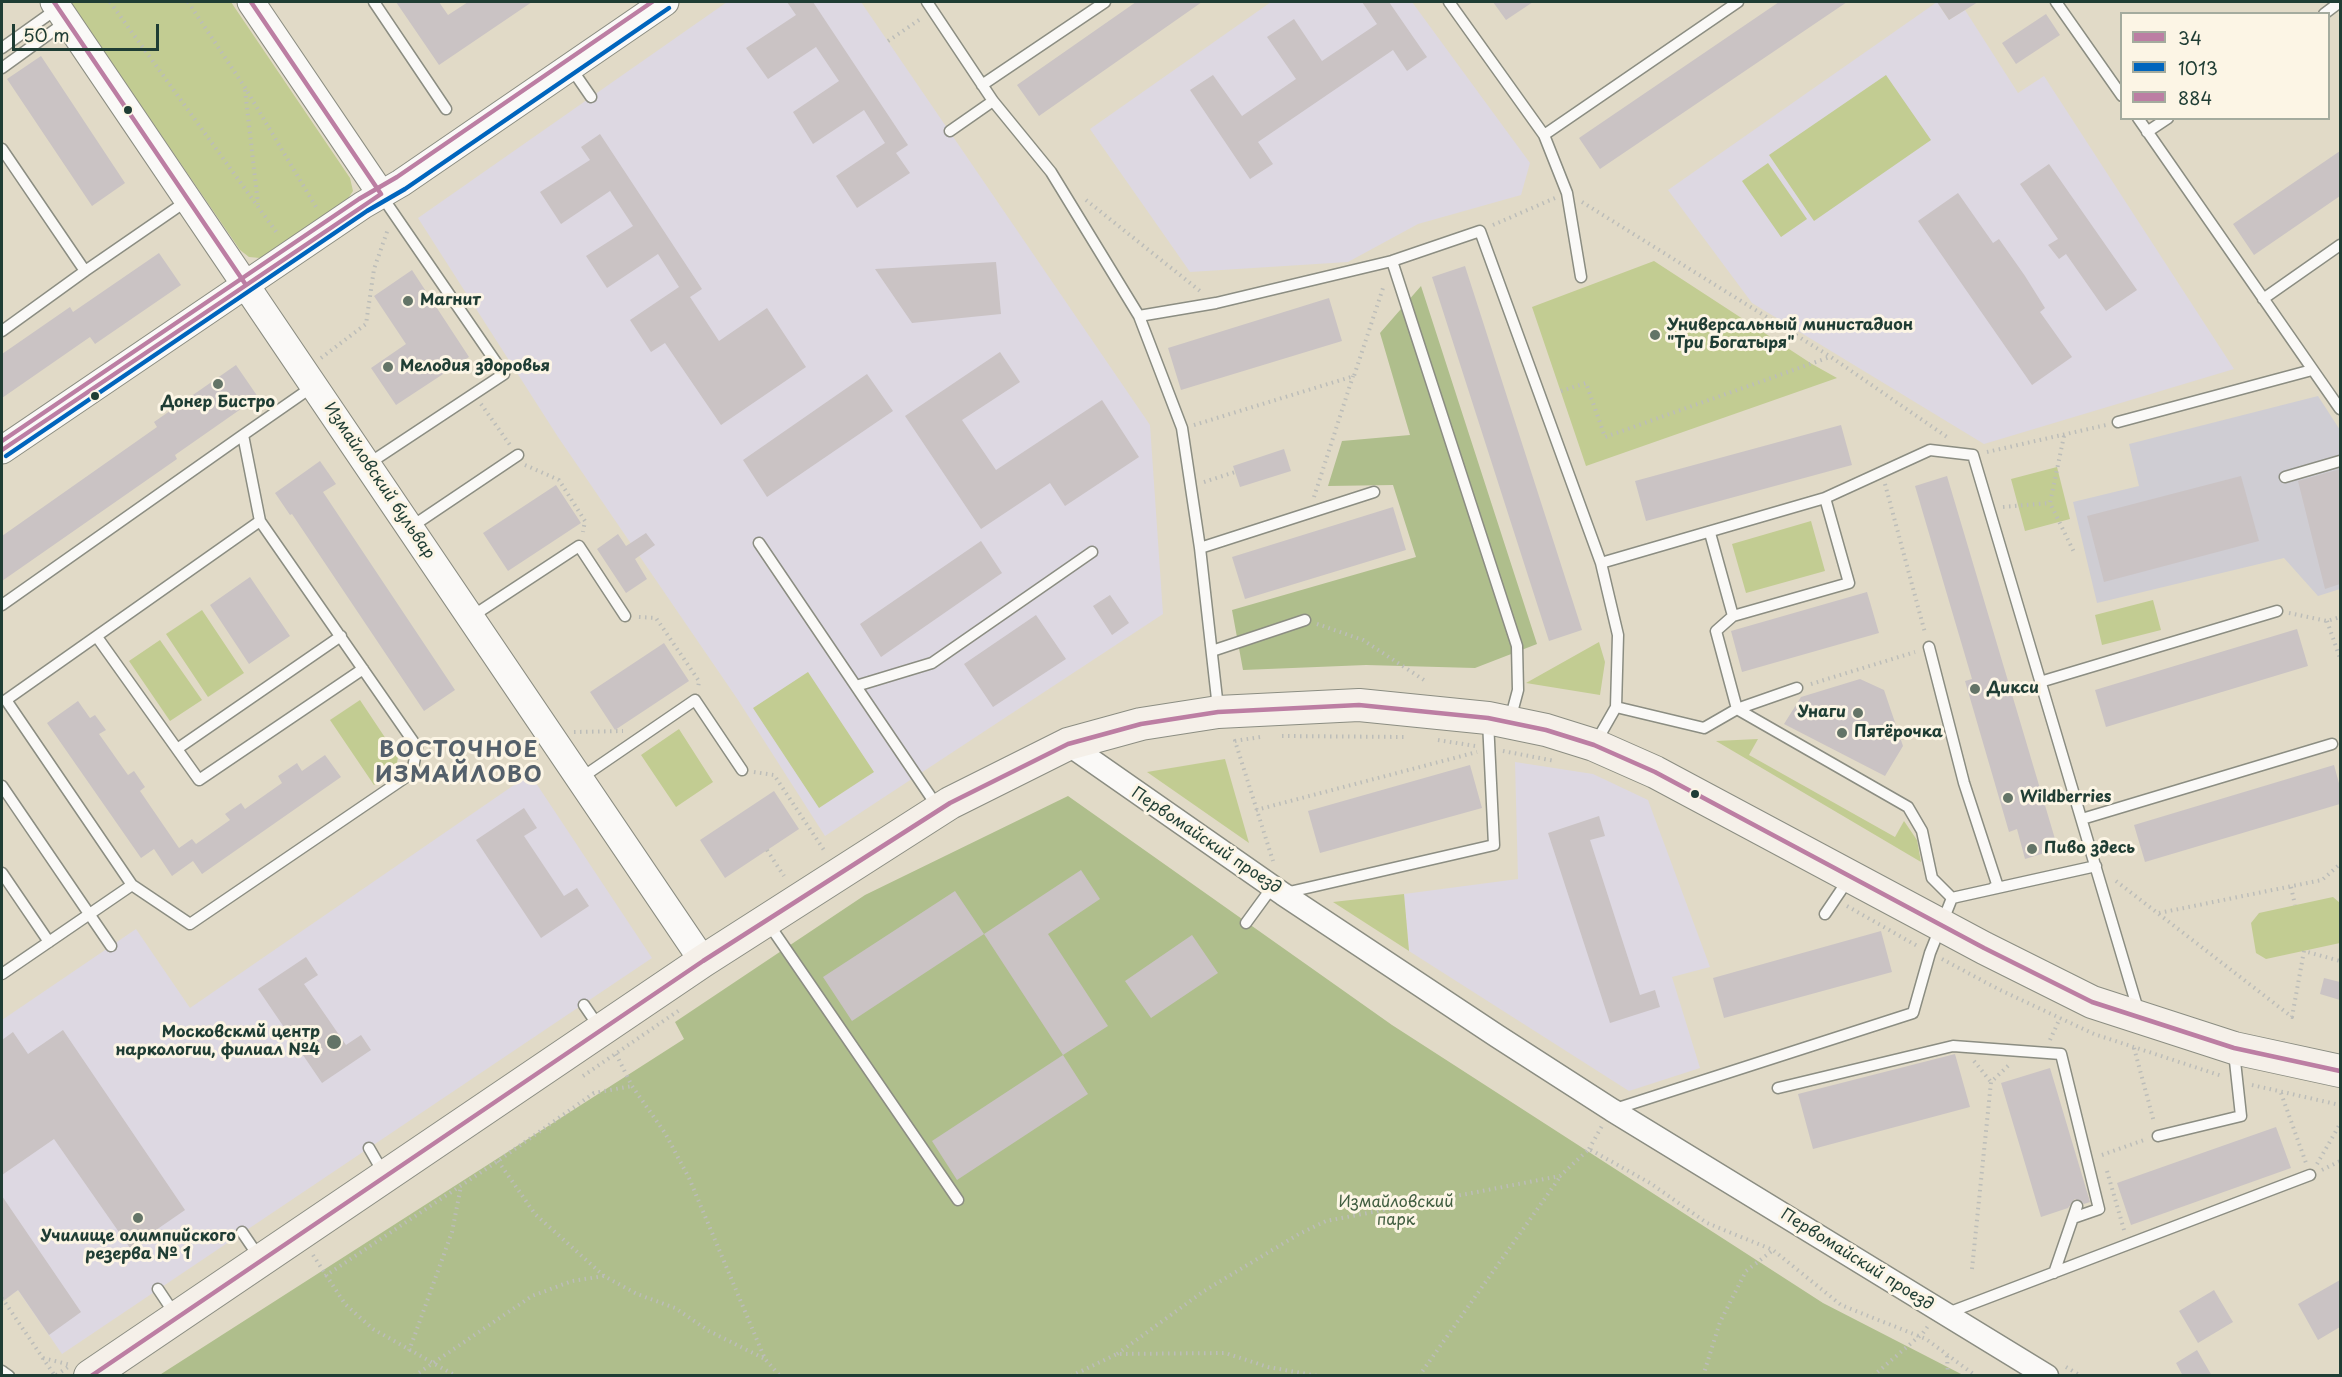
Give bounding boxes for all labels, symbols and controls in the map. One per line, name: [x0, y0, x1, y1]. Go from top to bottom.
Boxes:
scale bar: [15, 12, 162, 50]
legend: [2120, 12, 2330, 120]
text: 50 m: [23, 21, 70, 48]
text: 34: [2178, 24, 2202, 51]
text: 1013: [2178, 54, 2218, 81]
text: 884: [2178, 84, 2212, 111]
unlabelled marker: [122, 104, 134, 116]
place label: Магнит: [420, 291, 481, 311]
marker: Магнит: [401, 294, 415, 308]
place label: Универсальный министадион "Три Богатыря": [1667, 316, 1913, 354]
marker: Универсальный министадион "Три Богатыря": [1648, 328, 1662, 342]
place label: Мелодия здоровья: [400, 357, 550, 377]
marker: Мелодия здоровья: [381, 360, 395, 374]
marker: Донер Бистро: [211, 377, 225, 391]
unlabelled marker: [89, 390, 101, 402]
place label: Донер Бистро: [161, 393, 275, 413]
street label: Измайловский бульвар: [319, 399, 439, 563]
place label: Дикси: [1987, 679, 2039, 699]
marker: Дикси: [1968, 682, 1982, 696]
place label: Унаги: [1797, 703, 1846, 723]
marker: Унаги: [1851, 706, 1865, 720]
place label: Пятёрочка: [1854, 723, 1943, 743]
marker: Пятёрочка: [1835, 726, 1849, 740]
district label: ВОСТОЧНОЕ ИЗМАЙЛОВО: [377, 738, 541, 790]
street label: Первомайский проезд: [1127, 784, 1285, 898]
unlabelled marker: [1689, 788, 1701, 800]
place label: Wildberries: [2020, 788, 2111, 808]
marker: Wildberries: [2001, 791, 2015, 805]
place label: Пиво здесь: [2044, 839, 2135, 859]
marker: Пиво здесь: [2025, 842, 2039, 856]
place label: Московскмй центр наркологии, филиал №4: [115, 1023, 320, 1061]
marker: Московскмй центр наркологии, филиал №4: [325, 1033, 343, 1051]
park label: Измайловский парк: [1338, 1193, 1454, 1231]
street label: Первомайский проезд: [1777, 1205, 1937, 1315]
marker: Училище олимпийского резерва № 1: [131, 1211, 145, 1225]
place label: Училище олимпийского резерва № 1: [40, 1227, 236, 1265]

